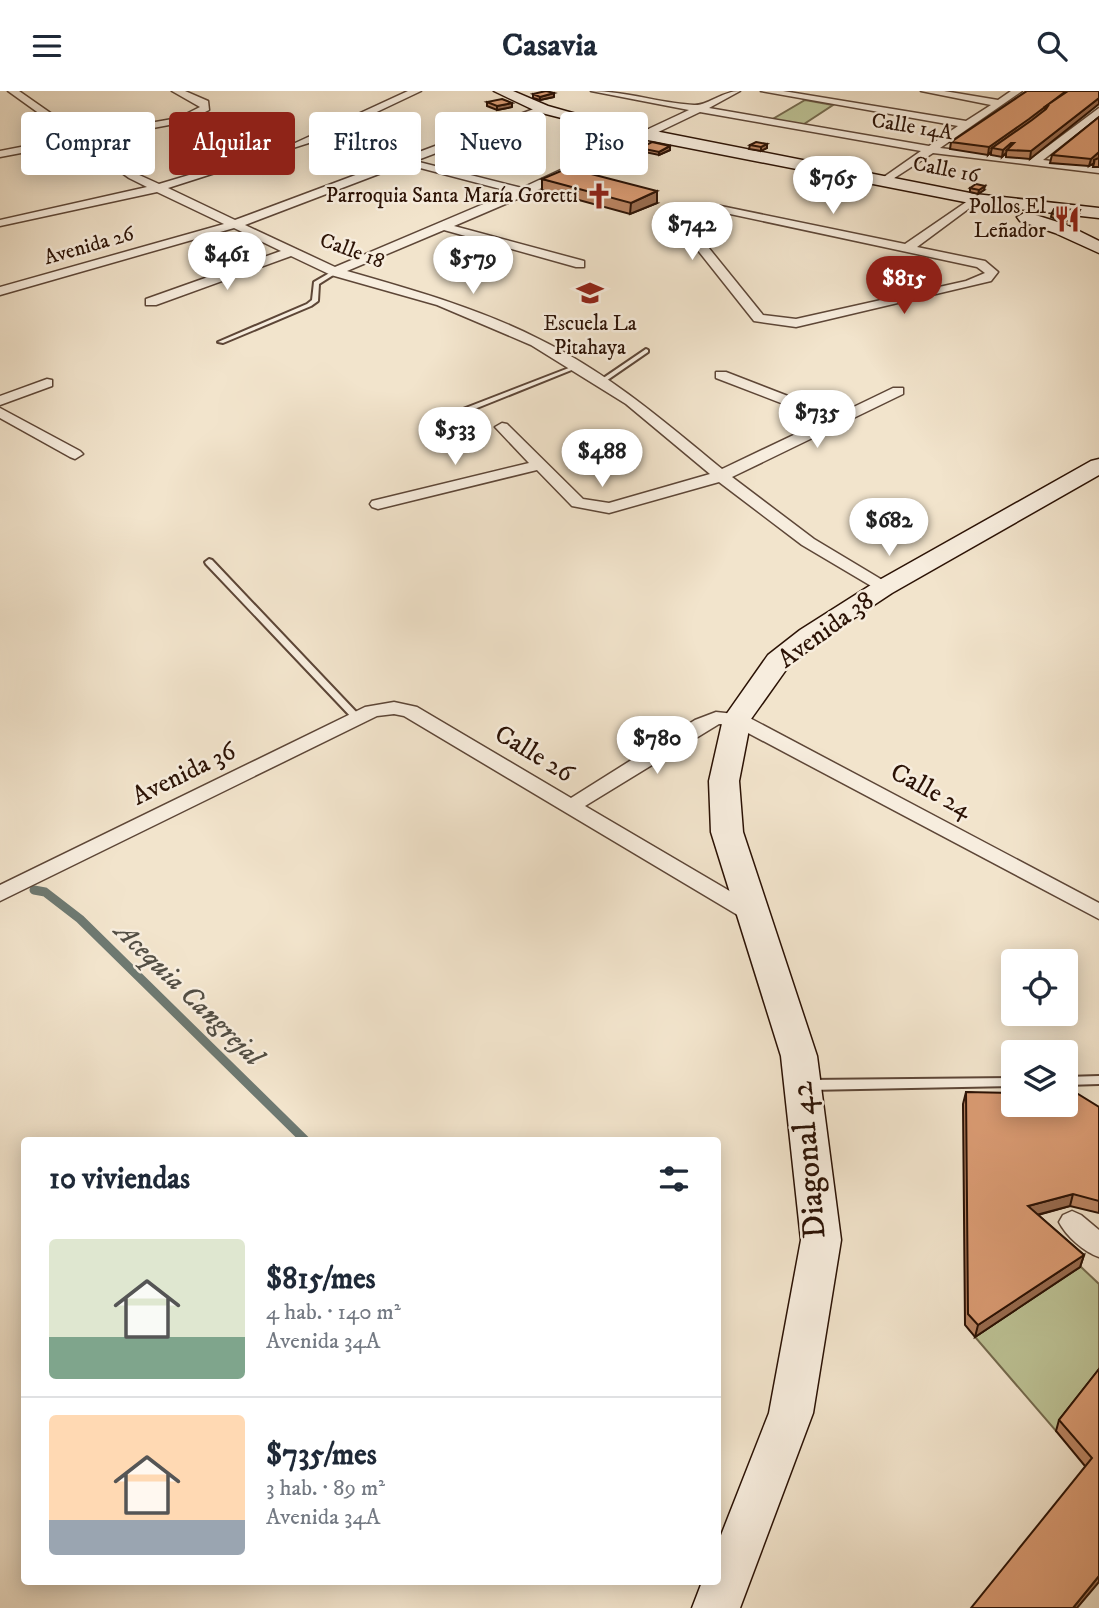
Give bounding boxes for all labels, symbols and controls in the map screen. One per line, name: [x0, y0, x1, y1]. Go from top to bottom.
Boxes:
text: Casavia: [502, 26, 597, 66]
icon: menu: [28, 27, 66, 65]
icon: search: [1033, 27, 1071, 65]
street label: Calle 14A: [870, 108, 955, 146]
chip: Comprar: [21, 112, 155, 175]
chip: Alquilar: [169, 112, 295, 175]
chip: Filtros: [309, 112, 421, 175]
chip: Nuevo: [435, 112, 546, 175]
chip: Piso: [560, 112, 648, 175]
street label: Calle 16: [911, 151, 983, 189]
pin: $765: [792, 157, 874, 216]
text: $765: [809, 164, 857, 193]
church icon: Parroquia Santa María Goretti: [584, 181, 614, 211]
place label: Parroquia Santa María Goretti: [326, 183, 578, 209]
place label: Pollos El Leñador: [969, 194, 1047, 244]
pin: $742: [651, 202, 733, 262]
restaurant icon: Pollos El Leñador: [1052, 204, 1082, 234]
text: $742: [668, 210, 716, 239]
street label: Avenida 26: [41, 220, 138, 271]
street label: Calle 18: [316, 227, 388, 275]
pin: $461: [186, 233, 268, 292]
pin: $579: [432, 237, 514, 296]
text: $461: [204, 240, 250, 269]
text: $579: [449, 244, 497, 273]
pin: $815: [863, 257, 945, 316]
text: $815: [882, 264, 926, 293]
school or university icon: Escuela La Pitahaya: [575, 278, 605, 308]
place label: Escuela La Pitahaya: [543, 311, 637, 361]
pin: $735: [776, 391, 858, 450]
text: $735: [795, 398, 839, 427]
pin: $533: [414, 407, 496, 467]
text: $533: [434, 415, 476, 444]
pin: $488: [561, 429, 643, 489]
text: $488: [578, 437, 626, 466]
pin: $682: [848, 498, 930, 558]
text: $682: [865, 506, 913, 535]
street label: Avenida 38: [771, 584, 881, 676]
pin: $780: [616, 717, 698, 776]
street label: Calle 26: [488, 718, 581, 791]
text: $780: [633, 724, 681, 753]
street label: Avenida 36: [127, 734, 243, 813]
street label: Calle 24: [884, 756, 978, 827]
water label: Acequia Cangrejal: [105, 912, 273, 1076]
map controls: [1001, 949, 1078, 1117]
button: locate: [1001, 949, 1078, 1026]
button: layers: [1001, 1040, 1078, 1117]
street label: Diagonal 42: [782, 1079, 836, 1240]
icon: filters: [655, 1160, 693, 1198]
text: 10 viviendas: [49, 1161, 190, 1198]
text: $815/mes: [266, 1261, 376, 1298]
icon: home: [105, 1267, 189, 1351]
text: 4 hab. · 140 m²: [266, 1298, 401, 1327]
text: Avenida 34A: [266, 1327, 380, 1356]
text: $735/mes: [266, 1437, 377, 1474]
icon: home: [105, 1443, 189, 1527]
text: 3 hab. · 89 m²: [266, 1474, 385, 1503]
text: Avenida 34A: [266, 1503, 380, 1532]

